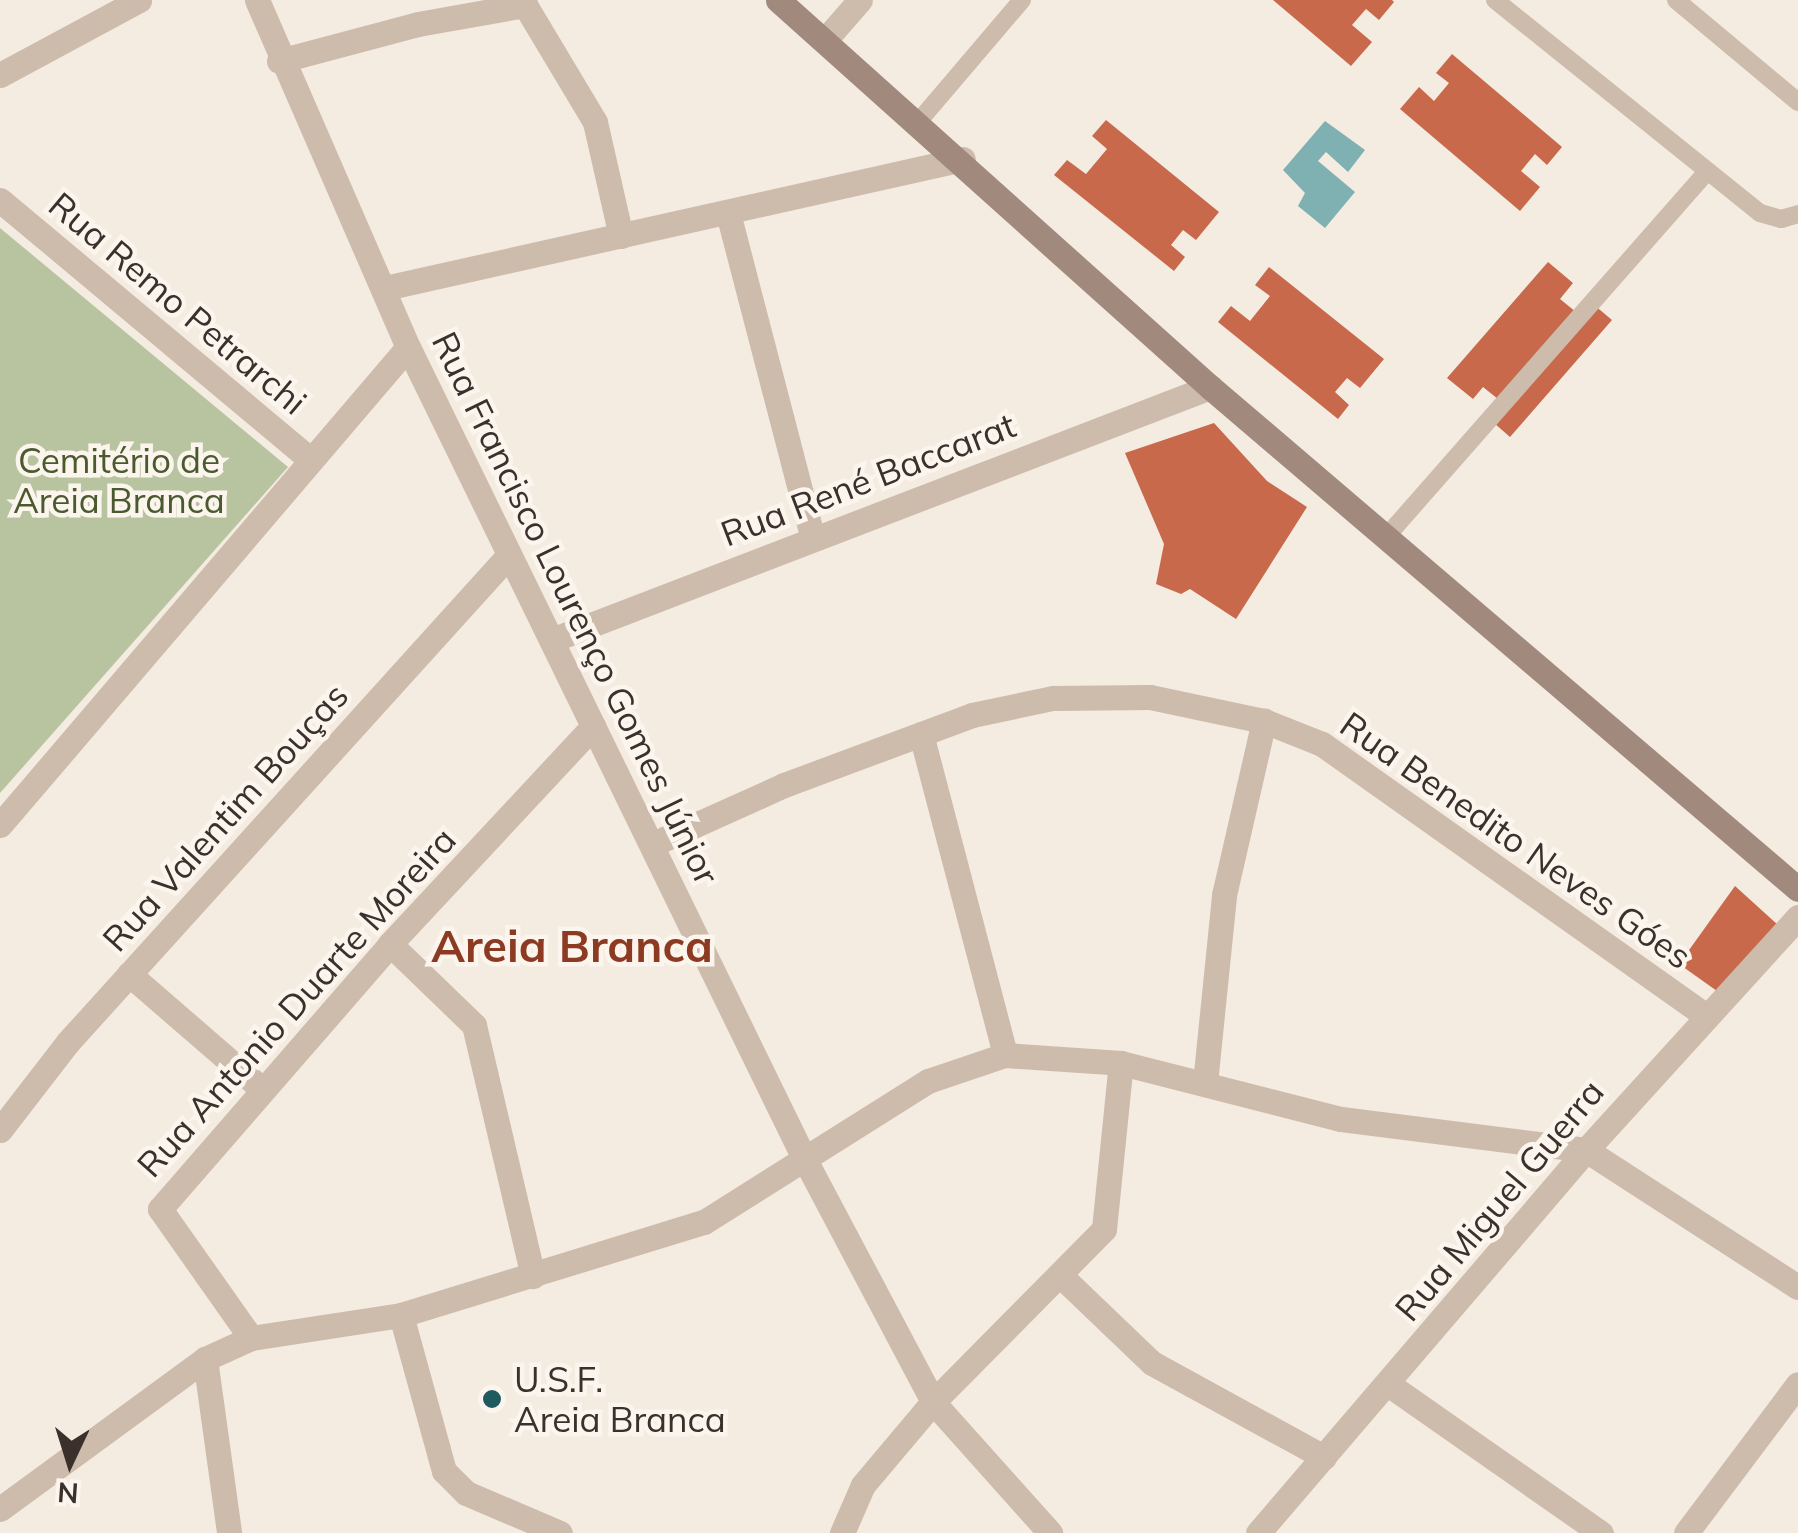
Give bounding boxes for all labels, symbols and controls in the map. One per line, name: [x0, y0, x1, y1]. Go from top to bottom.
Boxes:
street label: Rua Remo Petrarchi: [41, 183, 315, 423]
street label: Rua Francisco Lourenço Gomes Júnior: [424, 325, 728, 891]
street label: Rua René Baccarat: [715, 404, 1021, 554]
park label: Cemitério de Areia Branca: [13, 439, 225, 521]
street label: Rua Valentim Bouças: [94, 674, 356, 960]
street label: Rua Benedito Neves Góes: [1333, 703, 1699, 977]
street label: Rua Antonio Duarte Moreira: [128, 819, 464, 1185]
district label: Areia Branca: [431, 919, 713, 973]
street label: Rua Miguel Guerra: [1386, 1071, 1612, 1329]
place label: U.S.F. Areia Branca: [514, 1358, 726, 1440]
marker: U.S.F. Areia Branca: [479, 1386, 505, 1412]
north arrow: [20, 1413, 120, 1513]
text: N: [56, 1475, 80, 1512]

